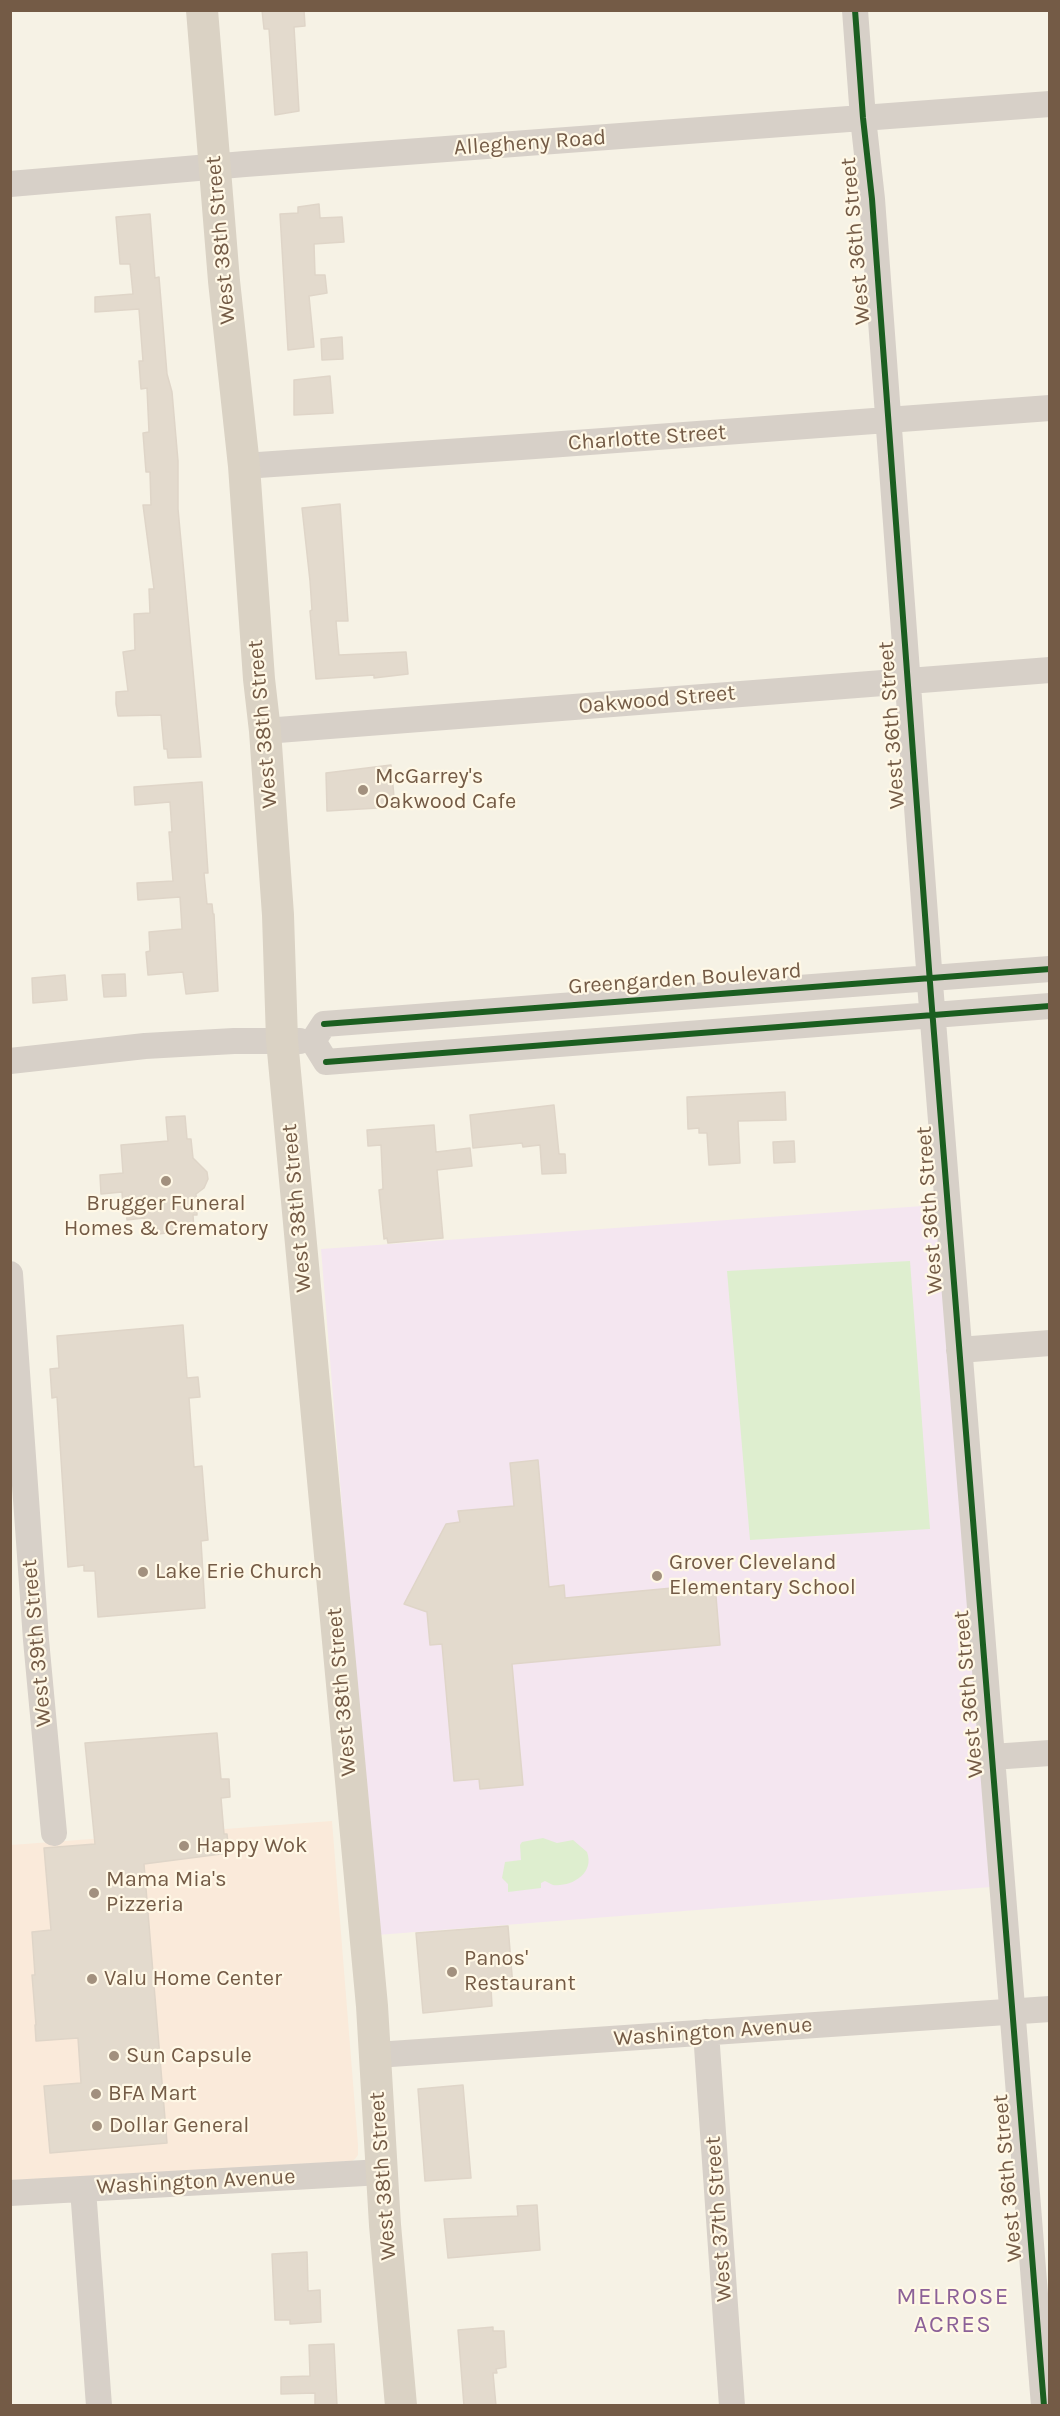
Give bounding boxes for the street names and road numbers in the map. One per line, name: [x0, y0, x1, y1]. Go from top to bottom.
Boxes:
street label: Allegheny Road: [453, 125, 607, 161]
street label: West 38th Street: [200, 155, 242, 325]
street label: West 36th Street: [836, 156, 876, 326]
street label: Charlotte Street: [567, 419, 727, 457]
street label: West 38th Street: [242, 639, 284, 809]
street label: West 36th Street: [873, 640, 911, 810]
street label: Oakwood Street: [577, 680, 737, 720]
street label: Greengarden Boulevard: [567, 958, 803, 1000]
street label: West 38th Street: [276, 1123, 318, 1293]
street label: West 36th Street: [911, 1125, 949, 1295]
street label: West 39th Street: [17, 1558, 57, 1728]
street label: West 38th Street: [321, 1607, 363, 1777]
street label: West 36th Street: [949, 1609, 989, 1779]
street label: Washington Avenue: [613, 2012, 813, 2052]
street label: West 38th Street: [364, 2091, 402, 2261]
street label: West 36th Street: [988, 2093, 1028, 2263]
street label: West 37th Street: [700, 2135, 738, 2303]
street label: Washington Avenue: [96, 2164, 296, 2200]

